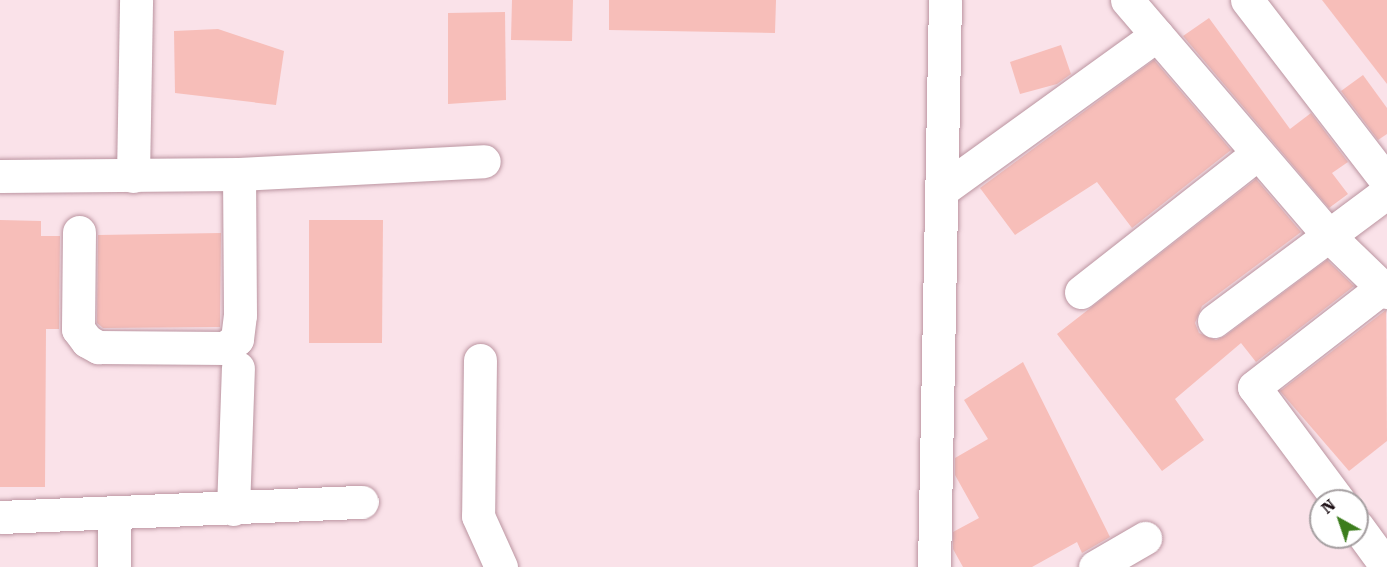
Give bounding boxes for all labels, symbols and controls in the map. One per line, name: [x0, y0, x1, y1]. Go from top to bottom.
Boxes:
north arrow: [1309, 489, 1369, 549]
text: N: [1318, 495, 1339, 518]

